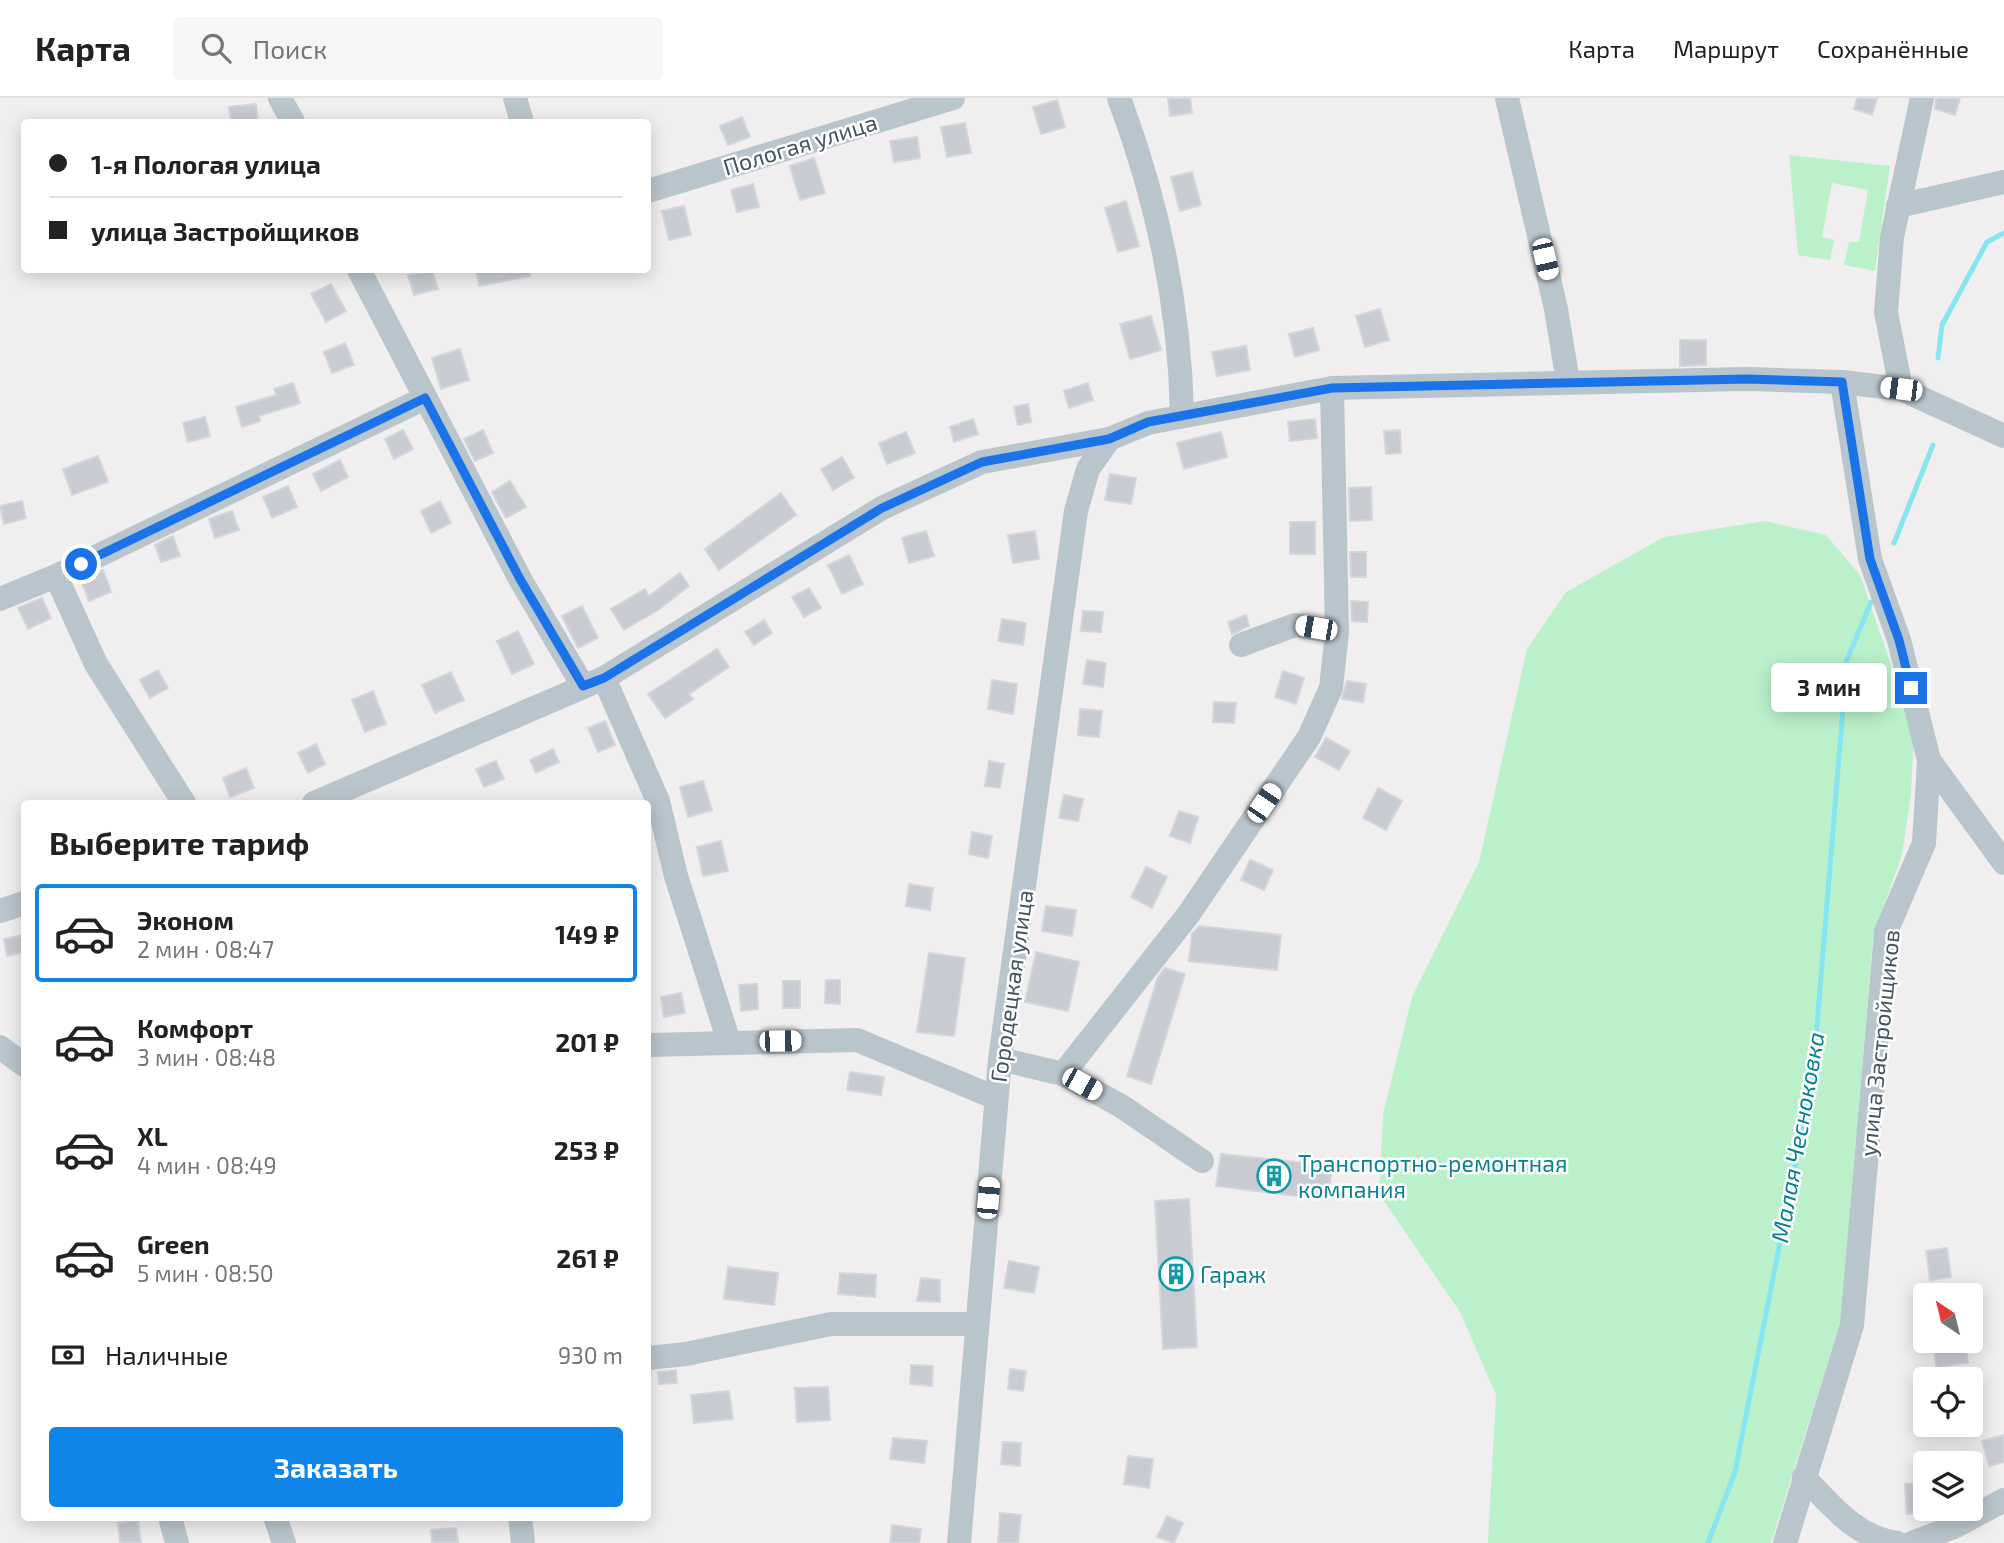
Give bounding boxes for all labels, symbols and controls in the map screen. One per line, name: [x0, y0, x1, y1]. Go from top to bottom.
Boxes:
search box: [173, 17, 663, 80]
text: Карта: [35, 28, 131, 68]
icon: search: [197, 29, 235, 67]
text: Поиск: [253, 33, 327, 64]
text: Карта: [1568, 34, 1635, 63]
text: Маршрут: [1673, 34, 1779, 63]
text: Сохранённые: [1817, 34, 1969, 63]
street label: Пологая улица: [720, 107, 881, 182]
text: 1-я Пологая улица: [91, 148, 321, 179]
text: улица Застройщиков: [91, 215, 360, 246]
car: [1531, 236, 1560, 282]
car: [1879, 376, 1924, 402]
route start: [65, 548, 97, 580]
car: [1294, 614, 1339, 642]
callout: 3 мин: [1771, 664, 1886, 712]
route end: [1895, 672, 1927, 704]
text: 3 мин: [1797, 673, 1861, 701]
car: [1244, 780, 1285, 826]
text: Выберите тариф: [49, 823, 309, 861]
street label: Городецкая улица: [984, 888, 1039, 1084]
icon: car: [53, 902, 116, 965]
text: Эконом: [137, 904, 234, 935]
text: 149 ₽: [555, 918, 619, 949]
street label: улица Застройщиков: [1853, 928, 1906, 1158]
text: 2 мин · 08:47: [137, 935, 274, 963]
icon: car: [53, 1010, 116, 1073]
text: Комфорт: [137, 1012, 253, 1043]
text: 201 ₽: [555, 1026, 619, 1057]
water label: Малая Чесноковка: [1764, 1029, 1830, 1245]
car: [759, 1030, 802, 1052]
text: 3 мин · 08:48: [137, 1043, 276, 1071]
car: [1059, 1065, 1106, 1103]
icon: car: [53, 1118, 116, 1181]
text: XL: [137, 1120, 168, 1151]
text: 253 ₽: [554, 1134, 619, 1165]
place label: Транспортно-ремонтная компания: [1298, 1149, 1567, 1203]
text: 4 мин · 08:49: [137, 1151, 277, 1179]
building icon: Транспортно-ремонтная компания: [1255, 1157, 1293, 1195]
car: [976, 1176, 1001, 1220]
icon: car: [53, 1226, 116, 1289]
text: Green: [137, 1228, 210, 1259]
text: 261 ₽: [556, 1242, 619, 1273]
building icon: Гараж: [1157, 1255, 1195, 1293]
text: 5 мин · 08:50: [137, 1259, 274, 1287]
place label: Гараж: [1200, 1260, 1266, 1288]
north arrow: [1913, 1283, 1983, 1353]
map controls: [1913, 1283, 1983, 1521]
icon: cash: [49, 1336, 87, 1374]
text: Наличные: [105, 1339, 228, 1370]
text: 930 m: [558, 1341, 623, 1369]
button: locate: [1913, 1367, 1983, 1437]
button: Заказать: [49, 1427, 623, 1507]
button: layers: [1913, 1451, 1983, 1521]

